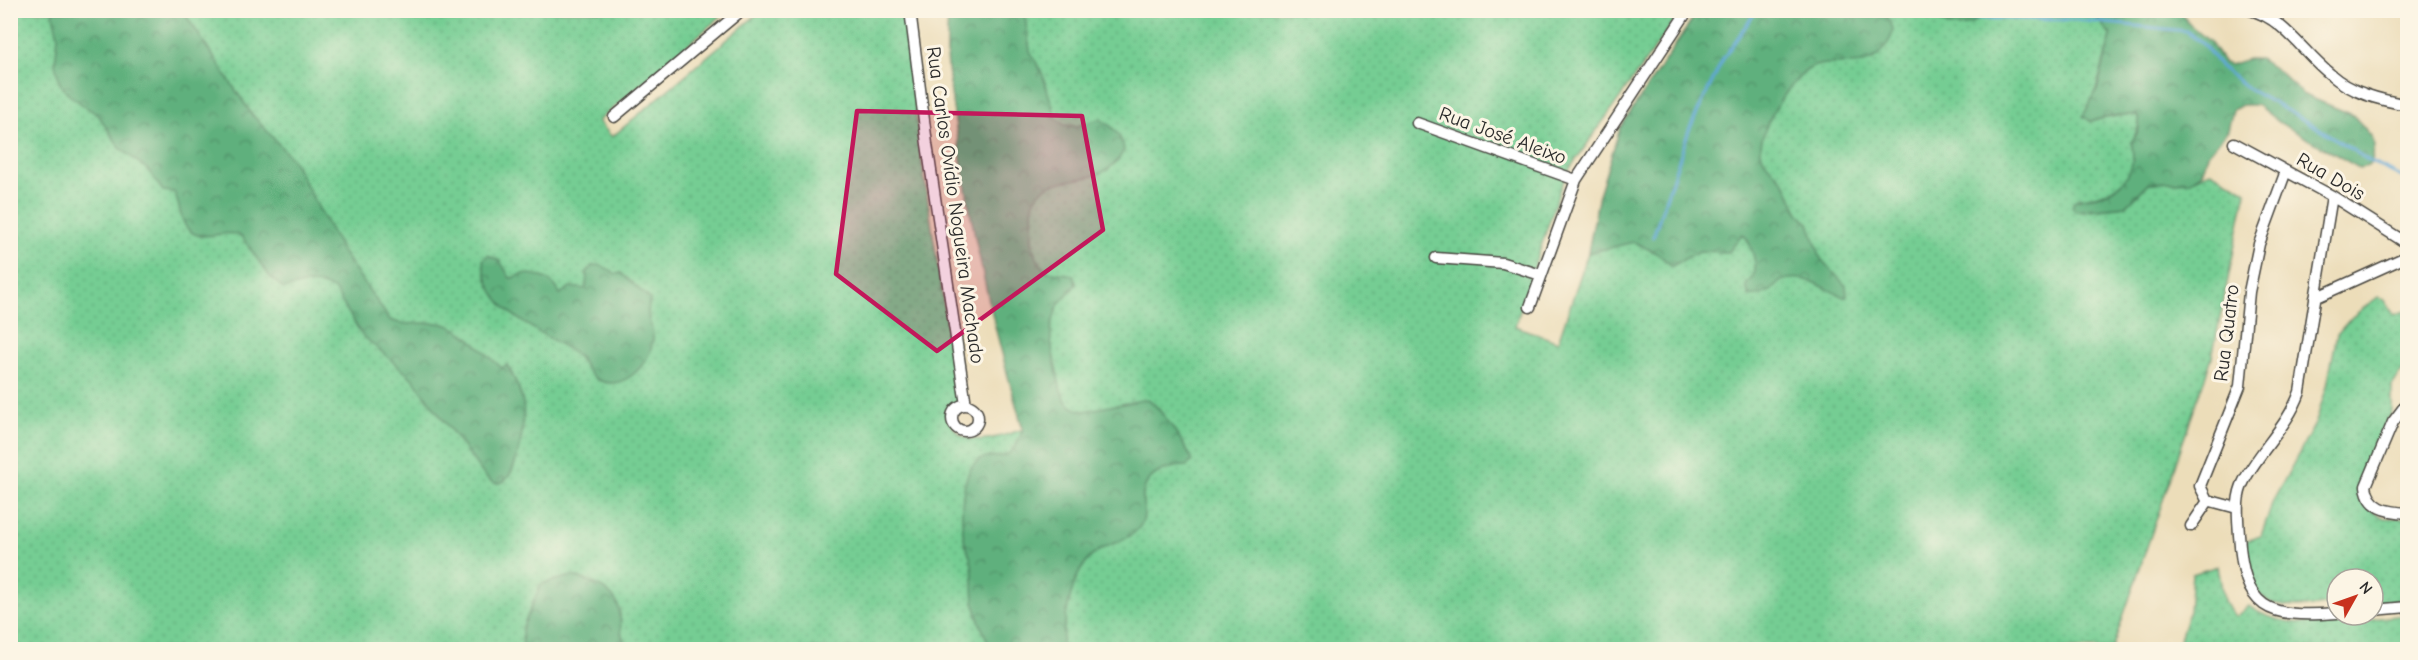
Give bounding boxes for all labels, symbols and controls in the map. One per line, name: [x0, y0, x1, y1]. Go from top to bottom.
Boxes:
street label: Rua Carlos Ovídio Nogueira Machado: [922, 45, 989, 365]
street label: Rua José Aleixo: [1436, 102, 1570, 169]
street label: Rua Dois: [2292, 148, 2369, 205]
street label: Rua Quatro: [2209, 283, 2244, 383]
north arrow: [2325, 567, 2385, 627]
text: N: [2355, 578, 2376, 598]

